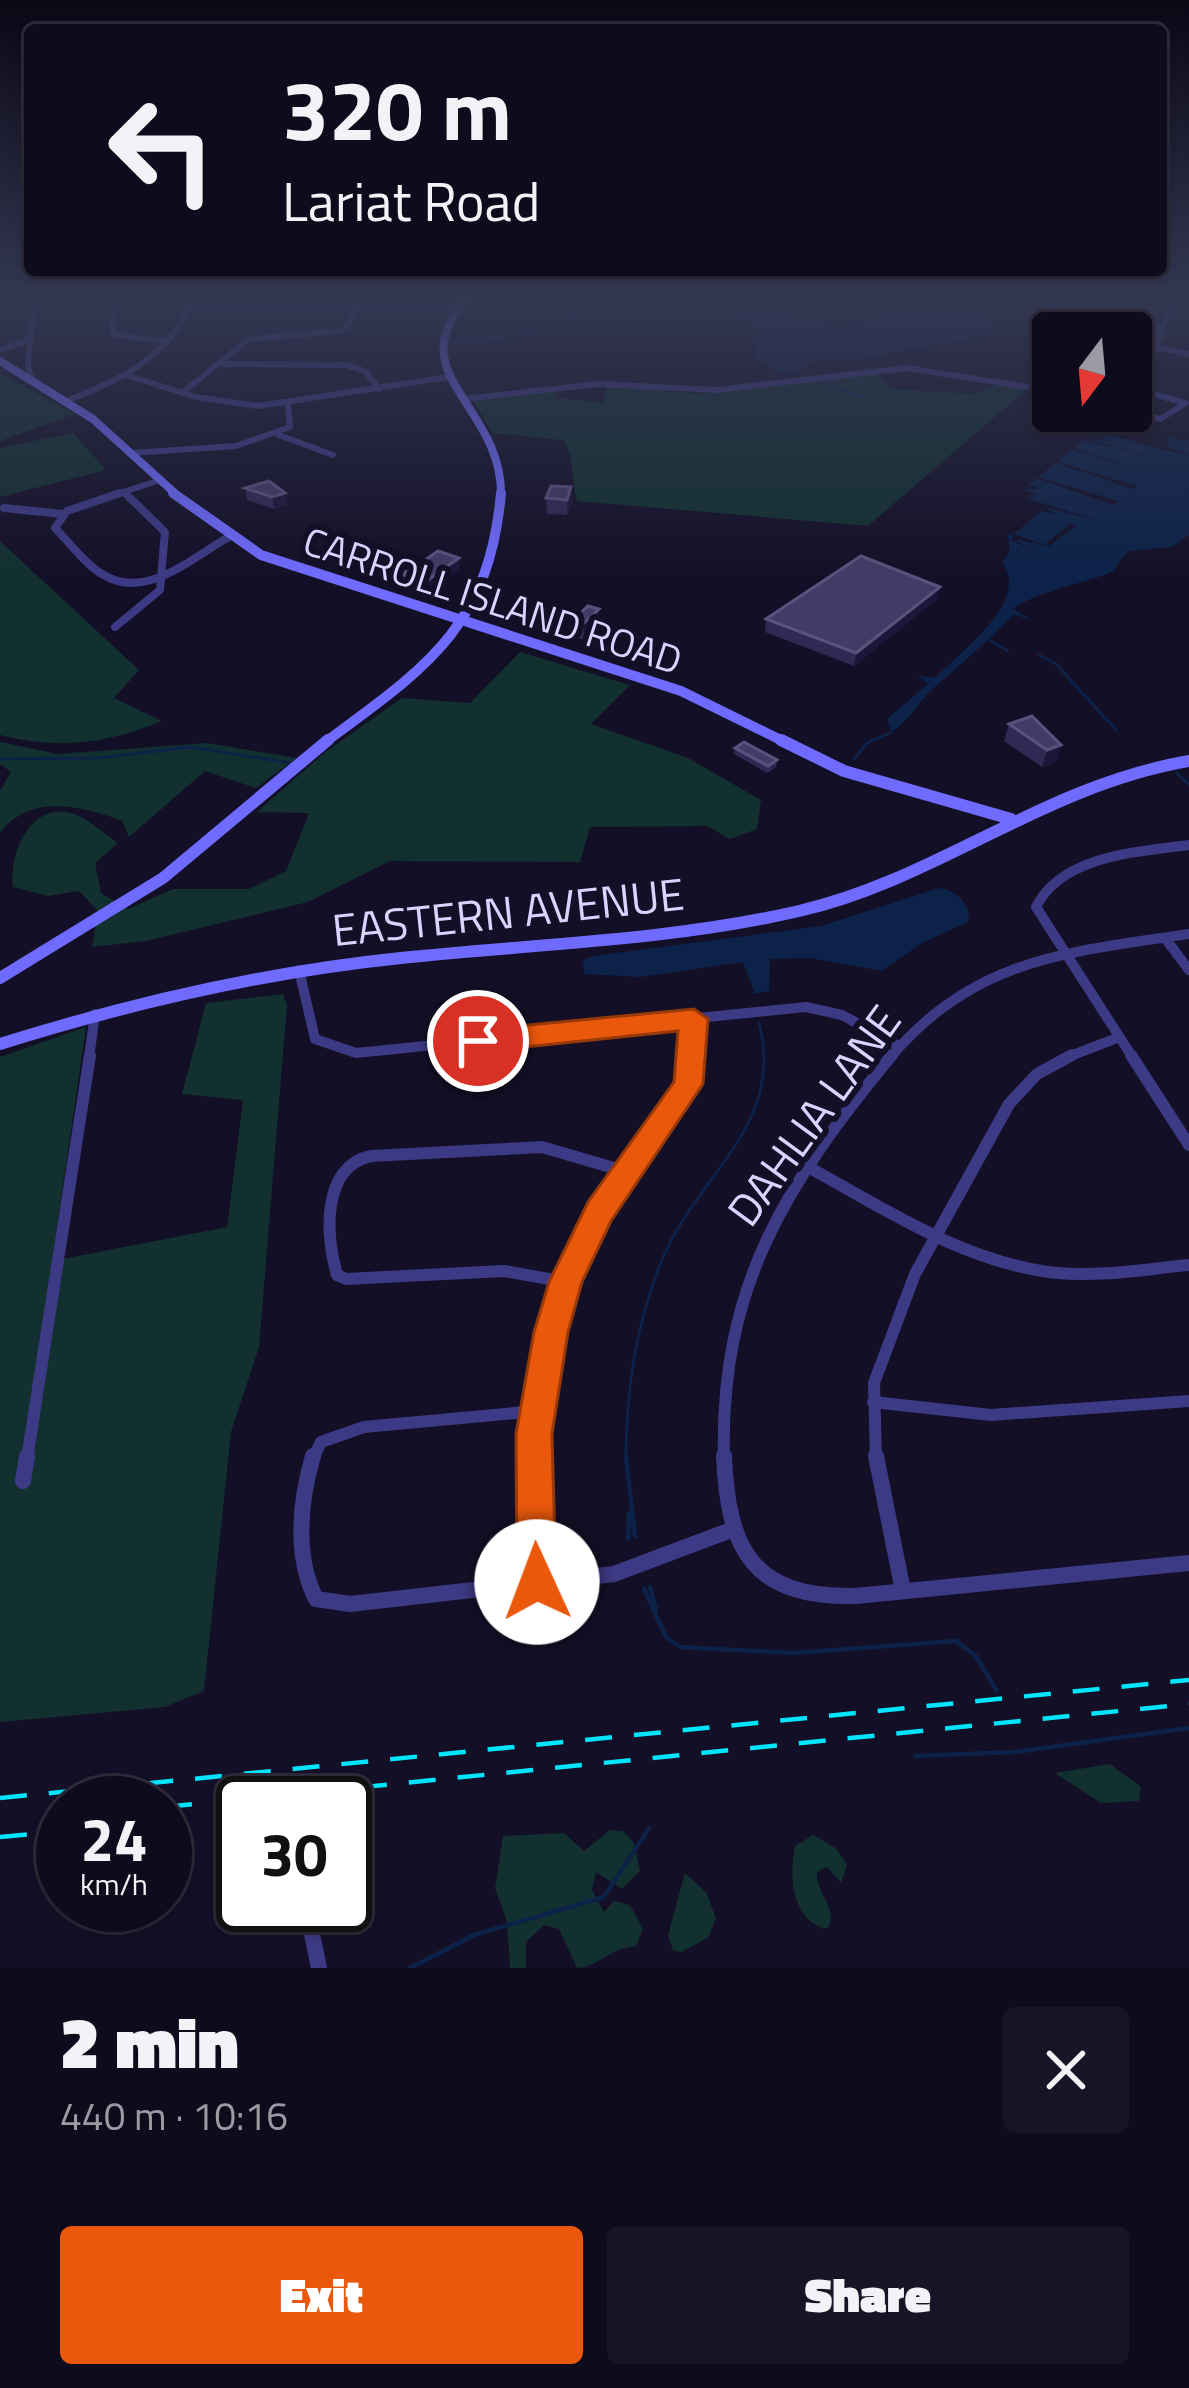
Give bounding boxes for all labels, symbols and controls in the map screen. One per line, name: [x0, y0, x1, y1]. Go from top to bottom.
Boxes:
text: 320 m: [282, 45, 512, 173]
icon: left: [84, 72, 240, 228]
text: Lariat Road: [282, 160, 540, 242]
north arrow: [1032, 312, 1152, 432]
map controls: [1032, 312, 1152, 432]
street label: CARROLL ISLAND ROAD: [296, 511, 690, 689]
street label: EASTERN AVENUE: [329, 859, 687, 963]
pin: [427, 990, 529, 1092]
street label: DAHLIA LANE: [709, 990, 917, 1240]
icon: arrive: [445, 1008, 511, 1074]
position arrow: [474, 1519, 600, 1645]
speed limit sign: 30: [216, 1776, 372, 1932]
text: 24: [80, 1793, 148, 1884]
text: km/h: [80, 1861, 148, 1907]
text: 2 min: [60, 1986, 239, 2096]
button: close: [1003, 2007, 1129, 2133]
text: 440 m · 10:16: [60, 2086, 288, 2145]
button: Exit: [60, 2226, 583, 2364]
button: Share: [607, 2226, 1129, 2364]

